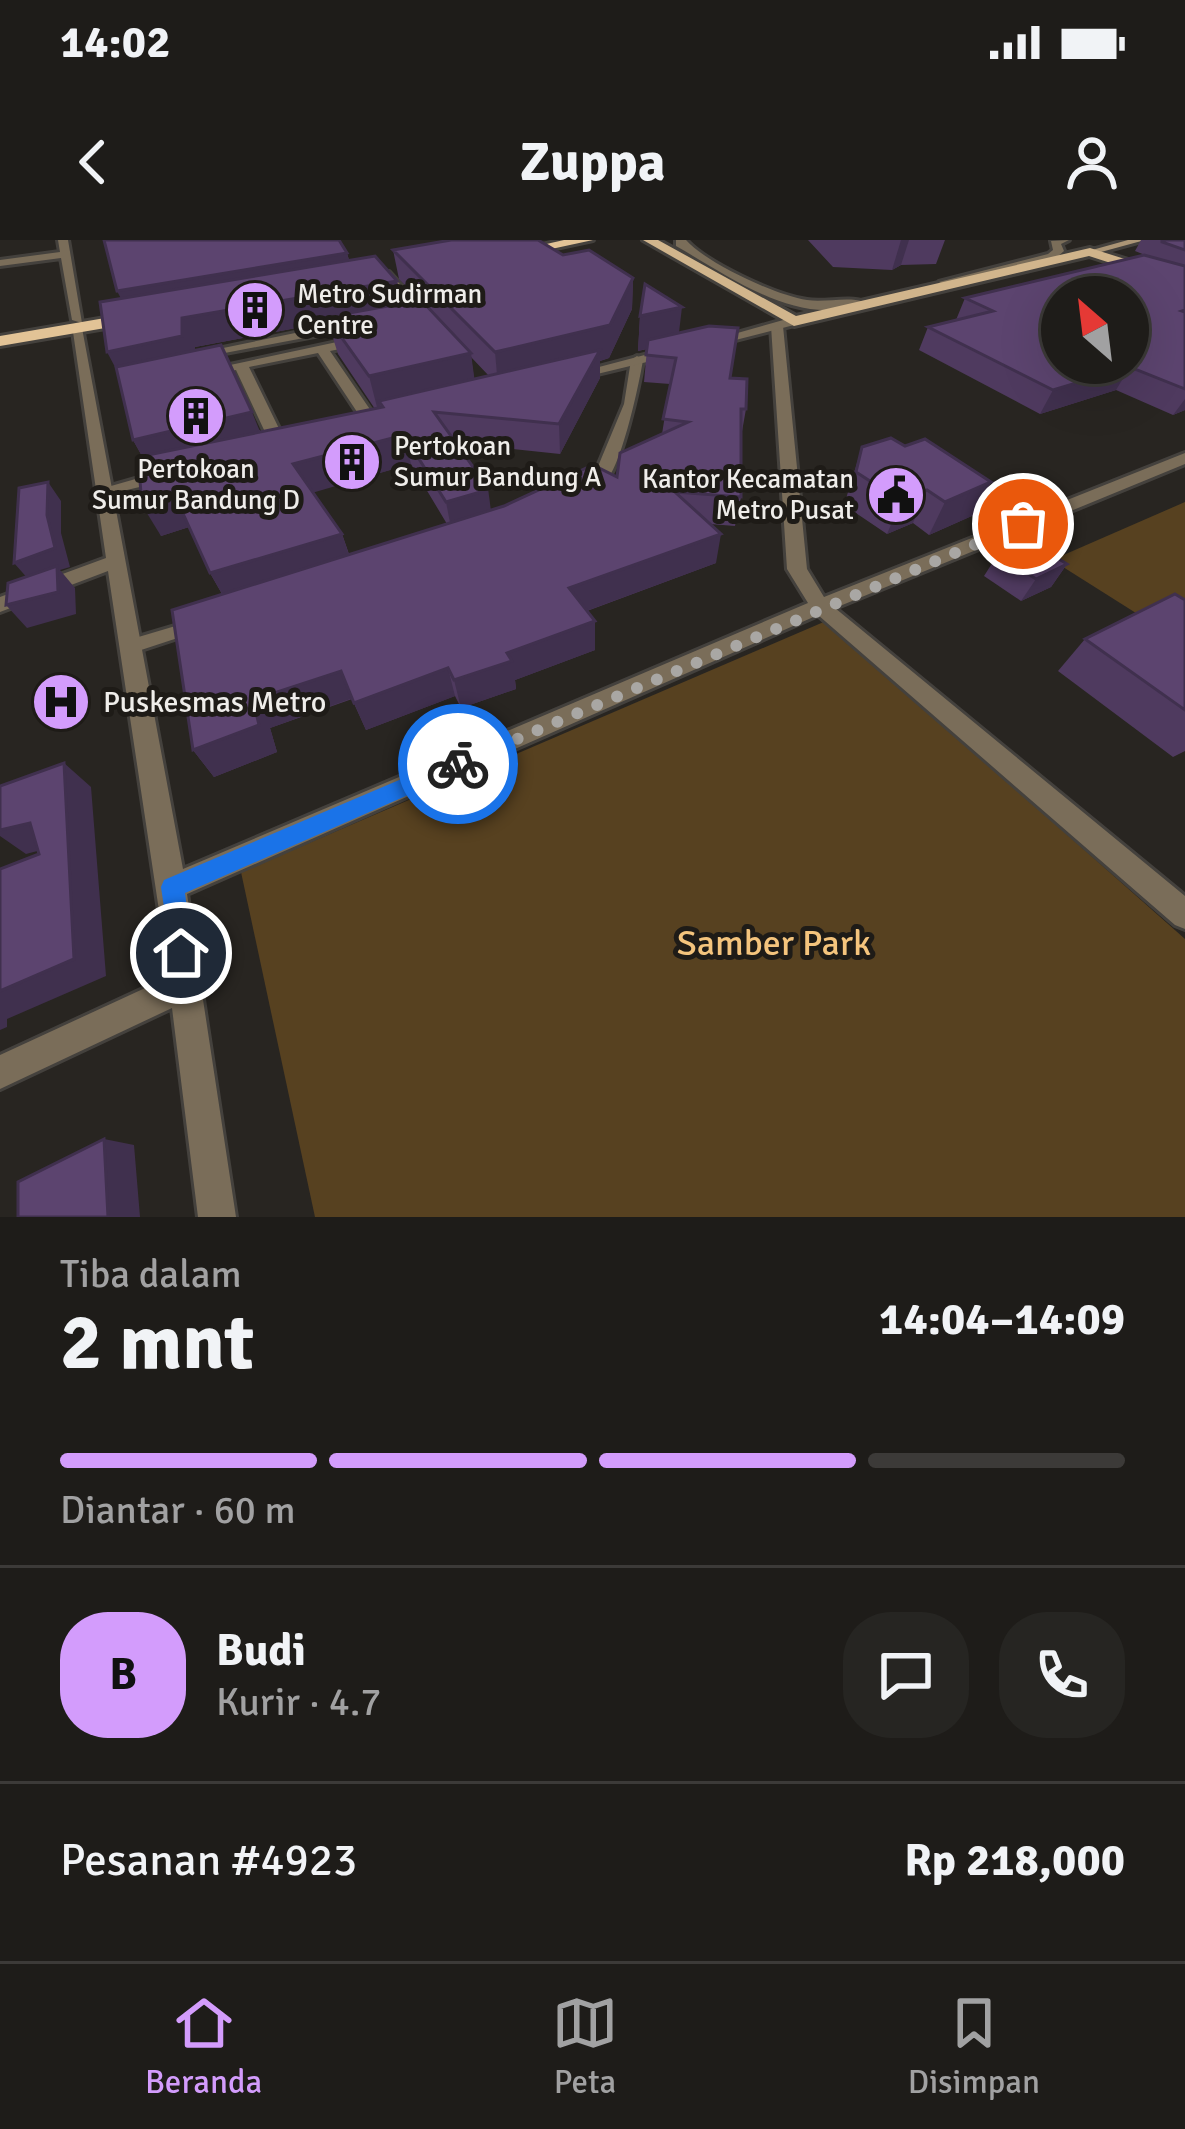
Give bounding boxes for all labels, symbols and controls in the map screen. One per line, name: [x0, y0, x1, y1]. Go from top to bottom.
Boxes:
text: 14:02: [60, 15, 170, 70]
icon: back: [60, 129, 126, 195]
text: Zuppa: [520, 129, 665, 196]
icon: person: [1059, 129, 1125, 195]
north arrow: [1041, 276, 1149, 384]
map controls: [1041, 276, 1149, 384]
place label: Metro Sudirman Centre: [297, 278, 482, 342]
building icon: Metro Sudirman Centre: [224, 279, 286, 341]
building icon: Pertokoan Sumur Bandung D: [165, 385, 227, 447]
place label: Pertokoan Sumur Bandung A: [394, 430, 601, 494]
building icon: Pertokoan Sumur Bandung A: [321, 431, 383, 493]
place label: Pertokoan Sumur Bandung D: [92, 453, 300, 517]
place label: Kantor Kecamatan Metro Pusat: [642, 463, 854, 527]
public building icon: Kantor Kecamatan Metro Pusat: [865, 464, 927, 526]
pin: [972, 473, 1074, 575]
icon: bag: [990, 491, 1056, 557]
hospital icon: Puskesmas Metro: [30, 671, 92, 733]
place label: Puskesmas Metro: [103, 684, 326, 721]
courier: [398, 704, 518, 824]
icon: bike: [425, 731, 491, 797]
pin: [130, 902, 232, 1004]
icon: home: [148, 920, 214, 986]
park label: Samber Park: [677, 921, 871, 966]
text: Tiba dalam: [60, 1250, 242, 1298]
text: 14:04–14:09: [879, 1292, 1125, 1347]
text: 2 mnt: [60, 1295, 254, 1391]
text: Diantar · 60 m: [60, 1486, 295, 1534]
button: chat: [843, 1612, 969, 1738]
button: phone: [999, 1612, 1125, 1738]
text: Budi: [216, 1623, 306, 1678]
text: B: [109, 1647, 137, 1702]
text: Kurir · 4.7: [216, 1678, 381, 1726]
text: Pesanan #4923: [60, 1833, 357, 1888]
text: Rp 218,000: [904, 1833, 1125, 1888]
tab: Beranda: [145, 1990, 262, 2103]
tab: Peta: [552, 1990, 618, 2103]
tab: Disimpan: [908, 1990, 1040, 2103]

